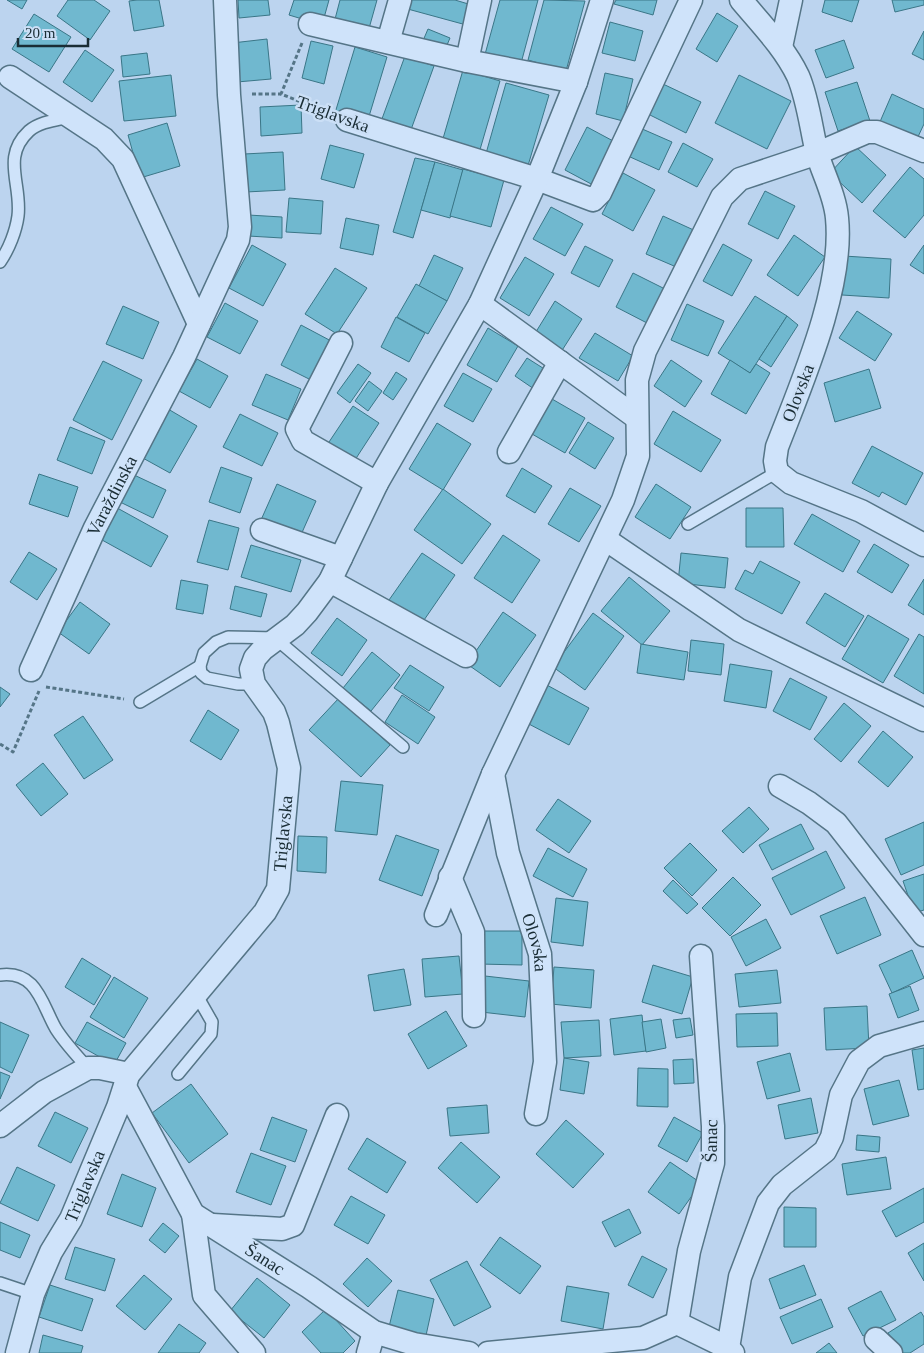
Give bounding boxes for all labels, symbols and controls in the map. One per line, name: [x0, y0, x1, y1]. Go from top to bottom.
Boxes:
scale bar: [18, 15, 88, 47]
text: 20 m: [25, 25, 56, 41]
street label: Triglavska: [294, 92, 372, 136]
street label: Olovska: [778, 361, 818, 425]
street label: Varaždinska: [83, 452, 141, 539]
street label: Triglavska: [270, 795, 296, 872]
street label: Olovska: [518, 911, 551, 972]
street label: Šanac: [700, 1119, 721, 1163]
street label: Triglavska: [61, 1147, 109, 1225]
street label: Šanac: [241, 1238, 288, 1279]

